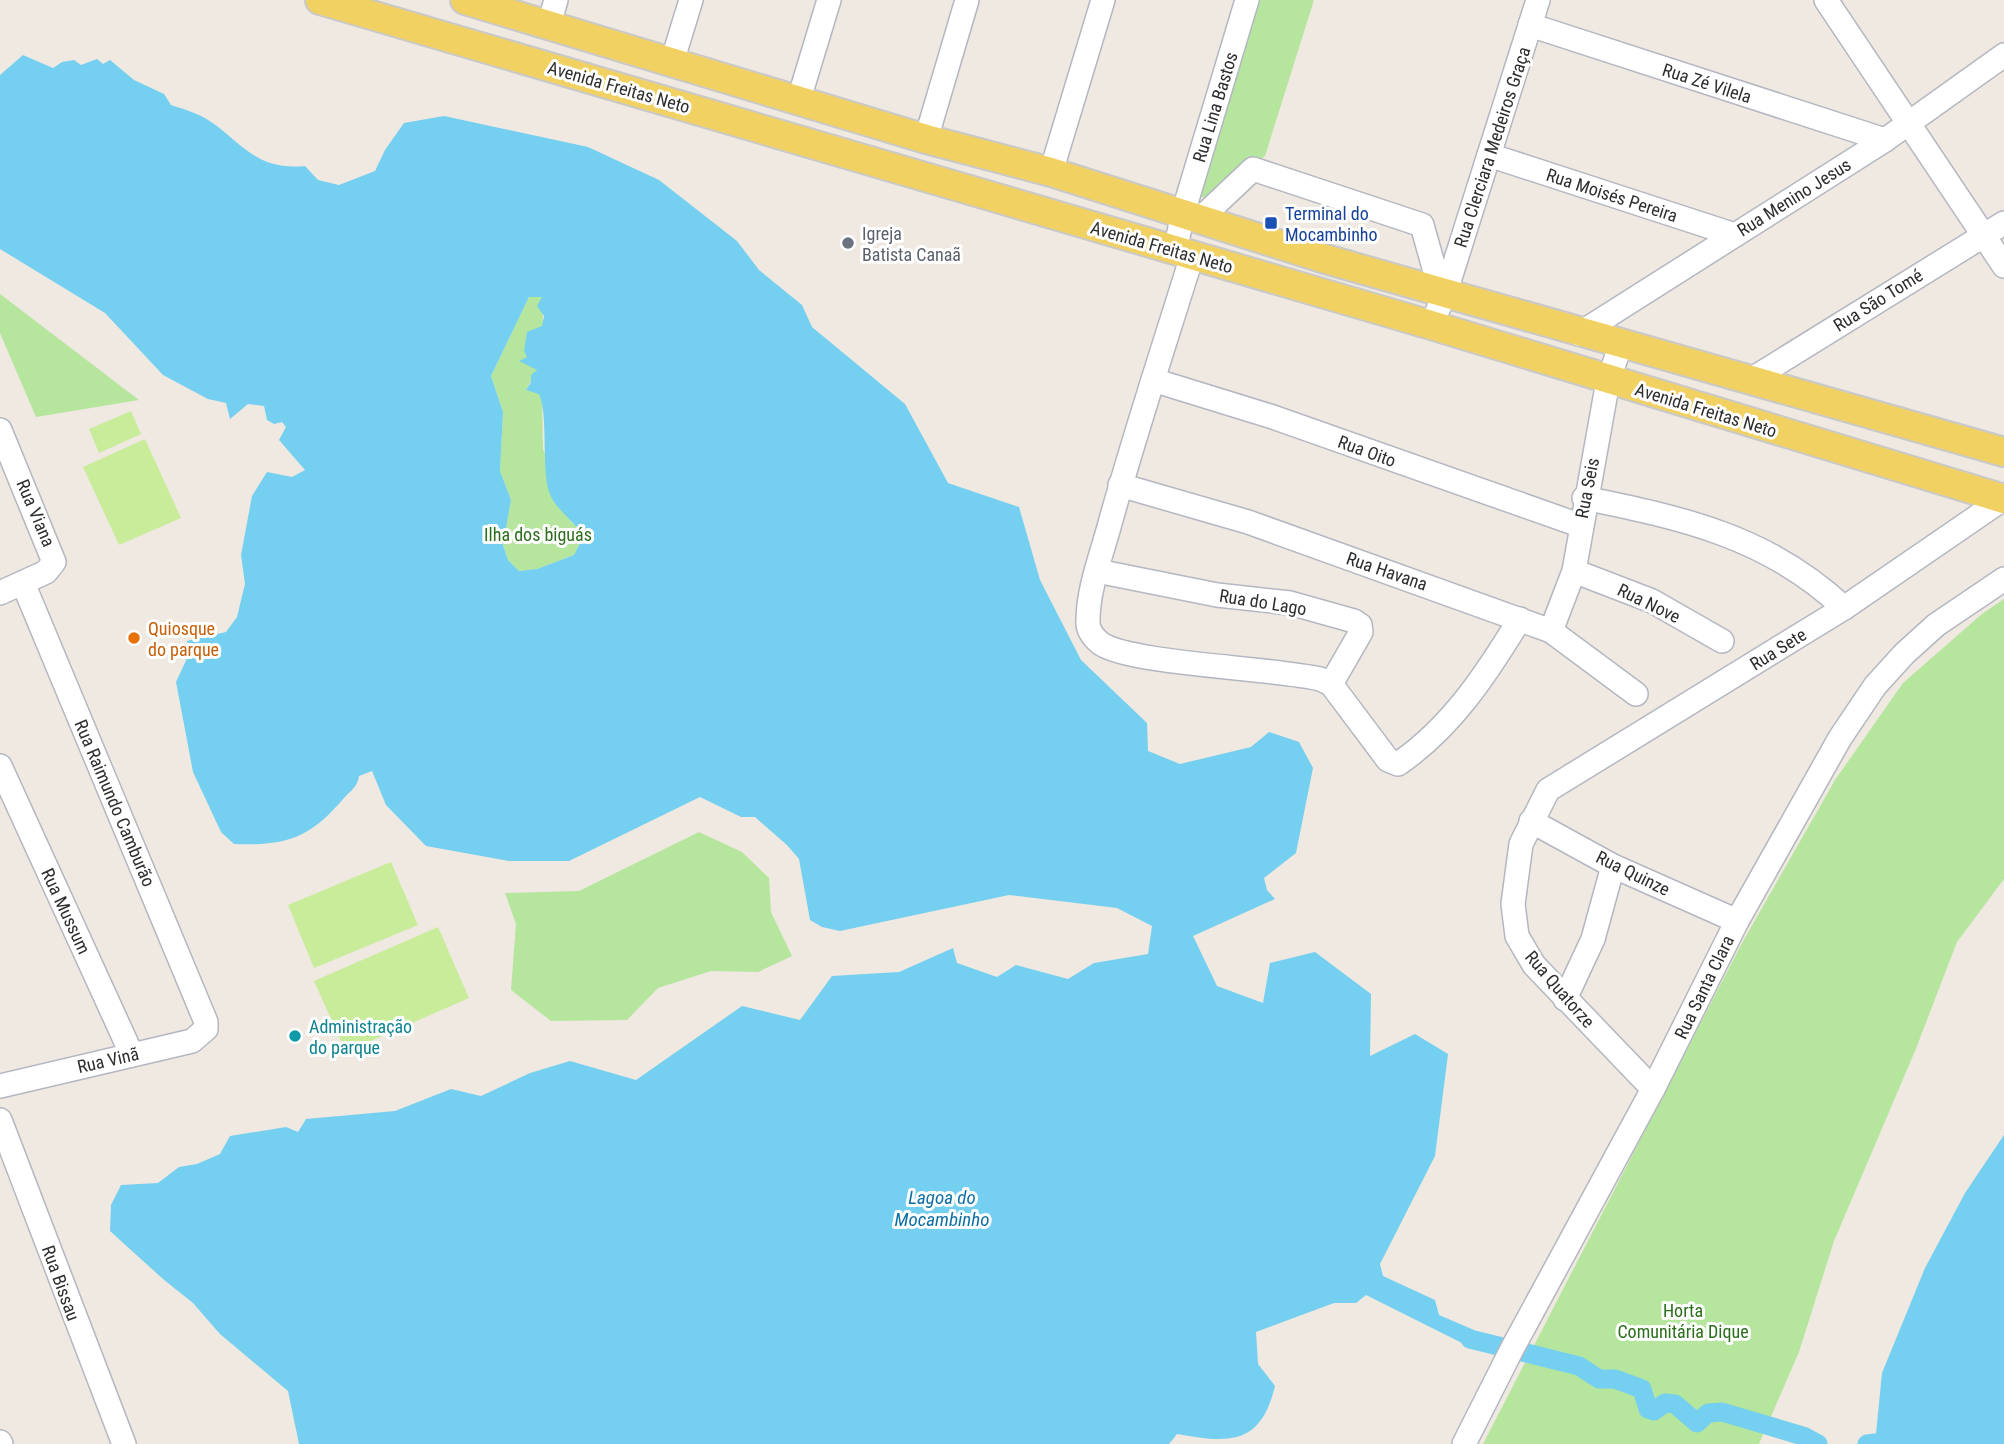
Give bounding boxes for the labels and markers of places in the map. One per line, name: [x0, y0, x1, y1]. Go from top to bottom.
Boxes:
place label: Terminal do Mocambinho: [1285, 203, 1378, 245]
marker: Terminal do Mocambinho: [1263, 215, 1279, 231]
place label: Igreja Batista Canaã: [862, 223, 961, 265]
marker: Igreja Batista Canaã: [840, 235, 856, 251]
place label: Quiosque do parque: [148, 618, 219, 660]
marker: Quiosque do parque: [126, 630, 142, 646]
place label: Administração do parque: [309, 1016, 412, 1058]
marker: Administração do parque: [287, 1028, 303, 1044]

